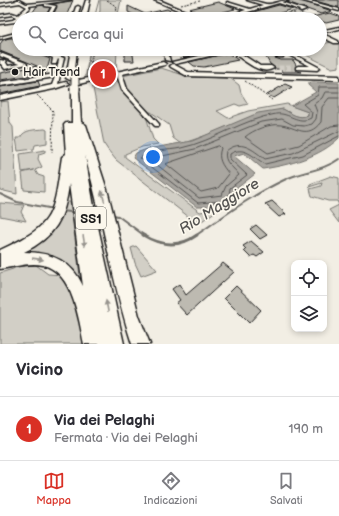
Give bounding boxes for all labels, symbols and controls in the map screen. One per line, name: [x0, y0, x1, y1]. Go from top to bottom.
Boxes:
search box: [12, 12, 327, 56]
icon: search: [26, 23, 48, 45]
text: Cerca qui: [58, 25, 124, 44]
pin: 1: [90, 59, 116, 89]
place label: Hair Trend: [23, 65, 80, 80]
marker: Hair Trend: [10, 67, 20, 77]
your location: [143, 147, 163, 167]
water label: Rio Maggiore: [175, 174, 263, 239]
one-way arrow: [100, 190, 106, 202]
road number: SS1: [76, 207, 106, 229]
one-way arrow: [81, 235, 87, 247]
one-way arrow: [32, 256, 44, 262]
map controls: [291, 260, 327, 332]
button: locate: [291, 260, 327, 296]
button: layers: [291, 296, 327, 332]
one-way arrow: [104, 300, 110, 312]
text: Vicino: [16, 360, 63, 380]
text: Via dei Pelaghi: [54, 411, 155, 430]
text: 1: [26, 421, 32, 437]
text: 190 m: [289, 421, 323, 437]
text: Fermata · Via dei Pelaghi: [54, 430, 198, 446]
tab: Mappa: [36, 470, 71, 507]
tab: Indicazioni: [144, 470, 197, 507]
tab: Salvati: [270, 470, 303, 507]

